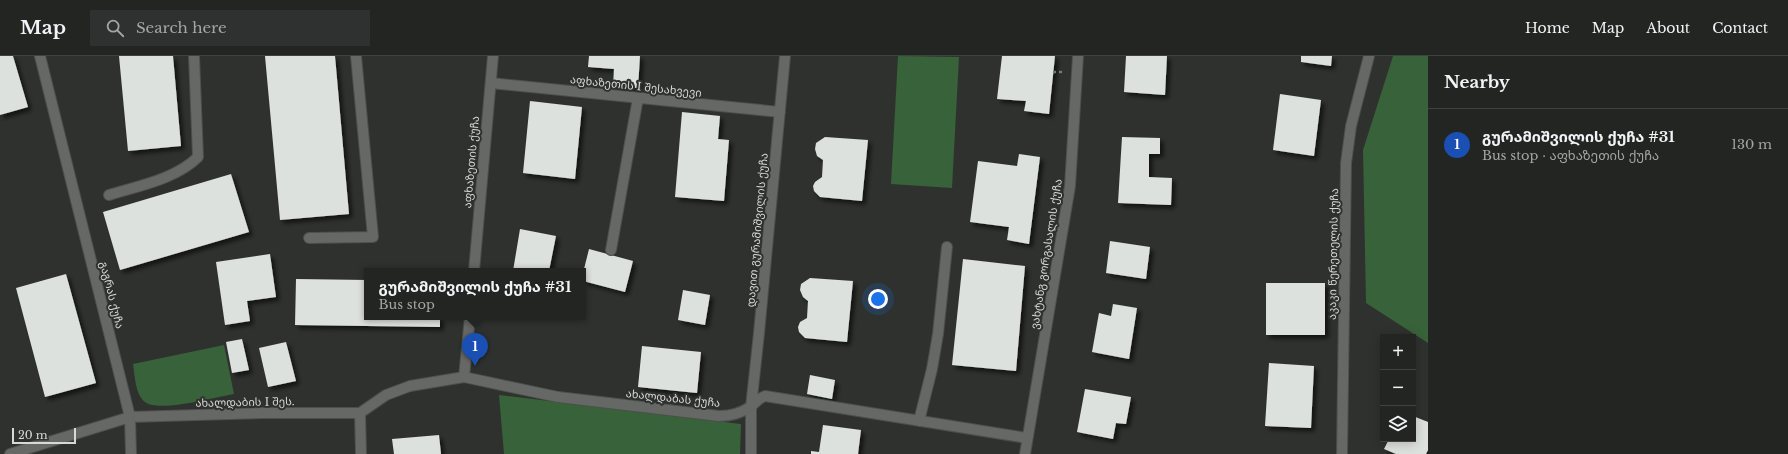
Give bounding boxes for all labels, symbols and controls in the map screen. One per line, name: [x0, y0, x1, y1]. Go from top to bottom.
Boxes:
search box: [90, 10, 370, 46]
text: Map: [20, 16, 66, 39]
icon: search: [104, 17, 126, 39]
text: Search here: [136, 18, 227, 37]
text: Home: [1525, 19, 1570, 37]
text: Map: [1592, 19, 1624, 37]
text: About: [1646, 19, 1690, 37]
text: Contact: [1712, 19, 1768, 37]
street label: აფხაზეთის I შესახვევი: [570, 72, 702, 100]
text: Nearby: [1444, 72, 1510, 93]
street label: აფხაზეთის ქუჩა: [460, 115, 482, 209]
text: გურამიშვილის ქუჩა #31: [1482, 127, 1675, 146]
text: 1: [1454, 136, 1460, 153]
text: 130 m: [1731, 136, 1772, 153]
text: Bus stop · აფხაზეთის ქუჩა: [1482, 147, 1659, 164]
street label: დავით გურამიშვილის ქუჩა: [743, 152, 771, 308]
street label: ვახტანგ გორგასალის ქუჩა: [1027, 178, 1065, 330]
street label: აკაკი წერეთელის ქუჩა: [1325, 188, 1341, 320]
street label: გაგრას ქუჩა: [97, 260, 127, 330]
popup: [364, 268, 586, 320]
text: გურამიშვილის ქუჩა #31: [379, 277, 571, 296]
your location: [868, 289, 888, 309]
text: Bus stop: [379, 296, 435, 313]
pin: 1: [462, 333, 488, 366]
map controls: [1380, 334, 1416, 442]
button: +: [1380, 334, 1416, 370]
button: −: [1380, 370, 1416, 406]
street label: ახალდაბას ქუჩა: [625, 386, 721, 410]
street label: ახალდაბის I შეს.: [195, 394, 295, 410]
button: layers: [1380, 406, 1416, 442]
scale bar: [12, 426, 76, 445]
text: 20 m: [18, 428, 48, 442]

